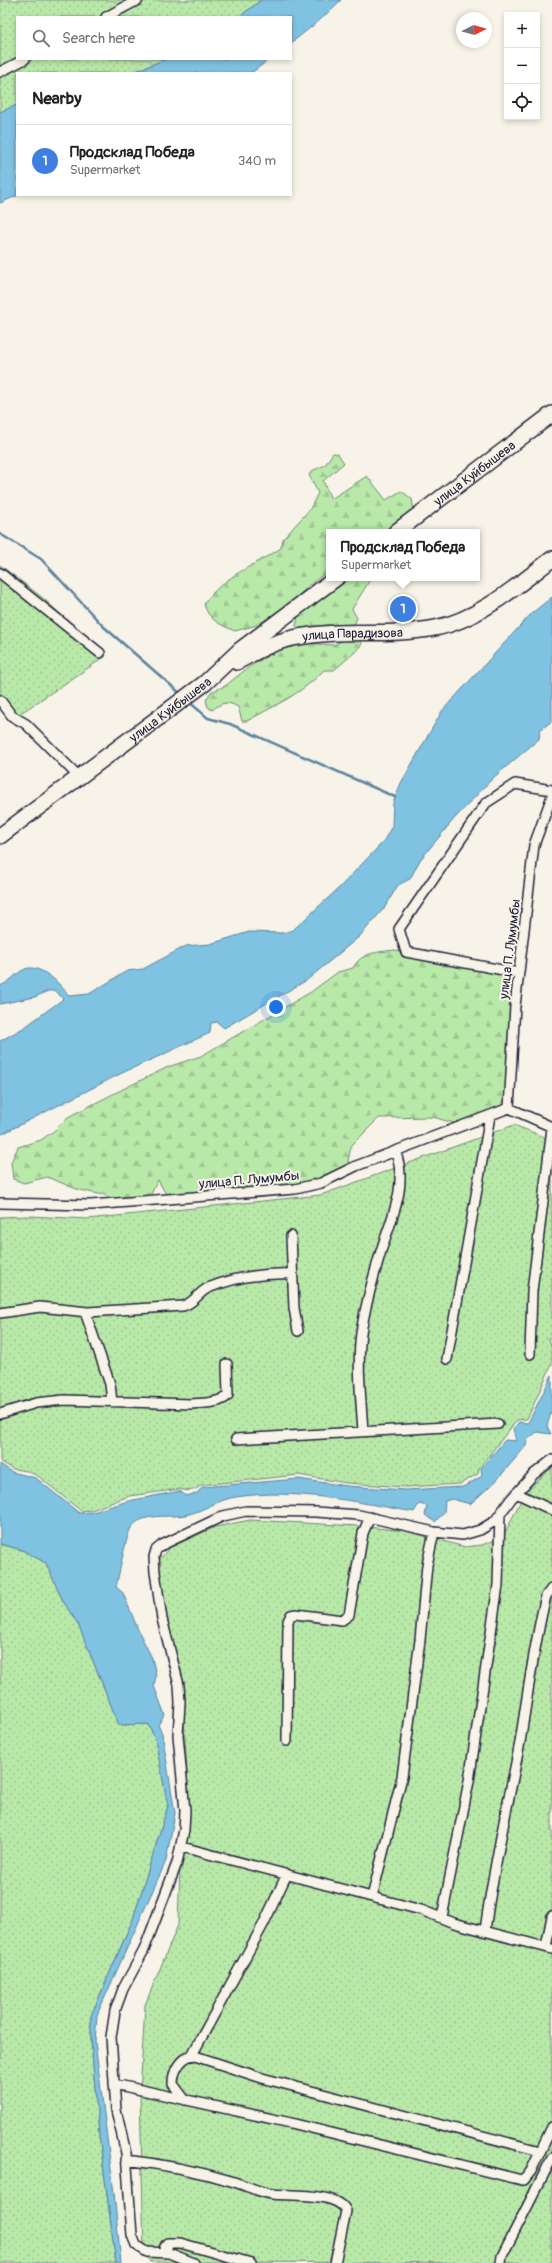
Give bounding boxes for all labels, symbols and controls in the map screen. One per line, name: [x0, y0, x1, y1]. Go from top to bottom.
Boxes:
north arrow: [456, 12, 492, 48]
map controls: [504, 12, 540, 120]
button: +: [504, 12, 540, 48]
search box: [16, 16, 292, 60]
icon: search: [30, 27, 52, 49]
text: Search here: [62, 29, 135, 48]
button: −: [504, 48, 540, 84]
button: locate: [504, 84, 540, 120]
text: Nearby: [32, 88, 81, 109]
text: Продсклад Победа: [70, 143, 195, 162]
text: 1: [42, 153, 48, 169]
text: 340 m: [238, 153, 276, 169]
text: Supermarket: [70, 162, 141, 178]
street label: улица Куйбышева: [430, 438, 519, 510]
popup: [326, 529, 480, 581]
text: Продсклад Победа: [341, 538, 465, 557]
text: Supermarket: [341, 557, 411, 573]
pin: 1: [390, 594, 416, 624]
street label: улица Парадизова: [300, 625, 403, 645]
street label: улица Куйбышева: [125, 674, 215, 746]
street label: улица П. Лумумбы: [496, 898, 524, 1001]
your location: [266, 997, 286, 1017]
street label: улица П. Лумумбы: [197, 1168, 300, 1192]

